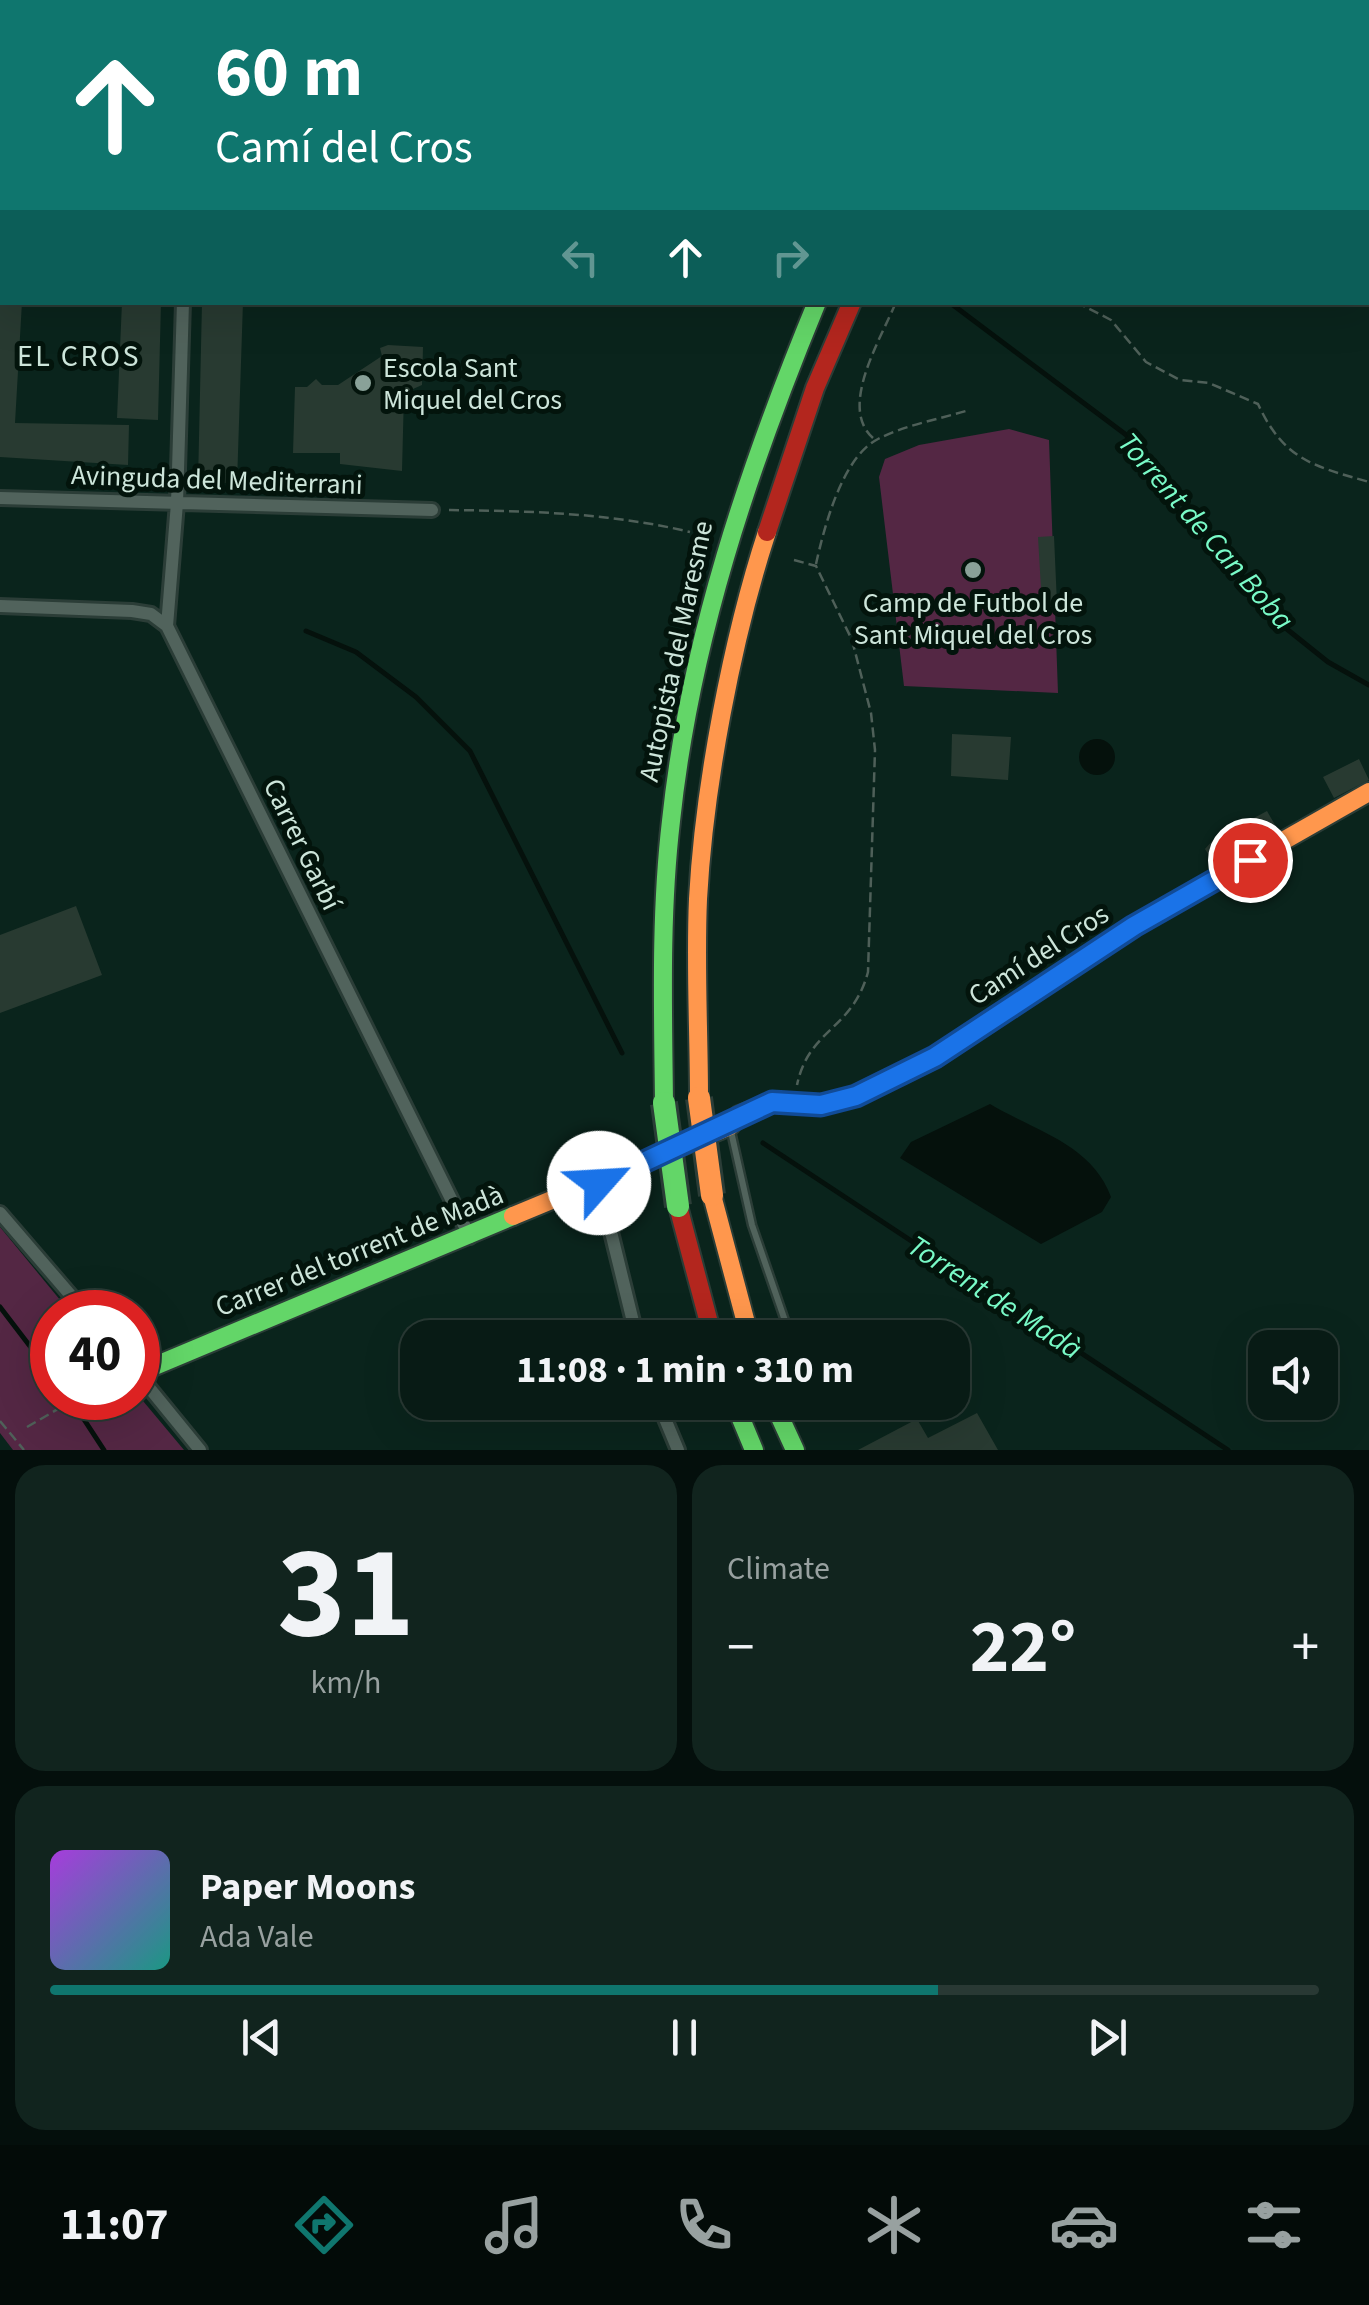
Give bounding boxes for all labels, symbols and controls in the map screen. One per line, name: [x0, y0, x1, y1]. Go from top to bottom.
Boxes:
text: 60 m: [215, 23, 363, 123]
icon: ahead: [50, 40, 180, 170]
text: Camí del Cros: [215, 116, 473, 180]
icon: left: [553, 230, 608, 285]
icon: ahead: [658, 230, 713, 285]
icon: right: [763, 230, 818, 285]
district label: EL CROS: [17, 335, 141, 378]
place label: Escola Sant Miquel del Cros: [383, 348, 562, 420]
marker: Escola Sant Miquel del Cros: [352, 372, 374, 394]
water label: Torrent de Can Boba: [1107, 423, 1304, 640]
street label: Avinguda del Mediterrani: [70, 455, 363, 505]
street label: Autopista del Maresme: [629, 517, 723, 785]
marker: Camp de Futbol de Sant Miquel del Cros: [962, 559, 984, 581]
place label: Camp de Futbol de Sant Miquel del Cros: [854, 583, 1092, 655]
street label: Carrer Garbí: [253, 772, 352, 918]
pin: [1208, 818, 1293, 903]
icon: arrive: [1223, 833, 1278, 888]
street label: Camí del Cros: [960, 894, 1117, 1015]
position arrow: [547, 1131, 651, 1235]
street label: Carrer del torrent de Madà: [209, 1175, 509, 1327]
water label: Torrent de Madà: [899, 1225, 1091, 1370]
speed limit sign: 40: [30, 1290, 160, 1420]
map controls: [1248, 1330, 1338, 1420]
button: sound: [1248, 1330, 1338, 1420]
text: 11:08 · 1 min · 310 m: [516, 1343, 854, 1397]
text: 31: [277, 1502, 415, 1687]
text: Climate: [727, 1546, 830, 1592]
text: 22°: [970, 1594, 1076, 1701]
text: −: [727, 1609, 754, 1687]
text: +: [1292, 1609, 1319, 1687]
text: km/h: [311, 1660, 381, 1706]
text: Paper Moons: [200, 1860, 415, 1914]
text: Ada Vale: [200, 1914, 314, 1960]
icon: previous: [234, 2010, 289, 2065]
icon: pause: [657, 2010, 712, 2065]
icon: next: [1080, 2010, 1135, 2065]
icon: directions: [289, 2190, 359, 2260]
icon: music: [479, 2190, 549, 2260]
icon: phone: [669, 2190, 739, 2260]
icon: climate: [859, 2190, 929, 2260]
icon: car: [1049, 2190, 1119, 2260]
icon: filters: [1239, 2190, 1309, 2260]
text: 11:07: [60, 2193, 169, 2257]

